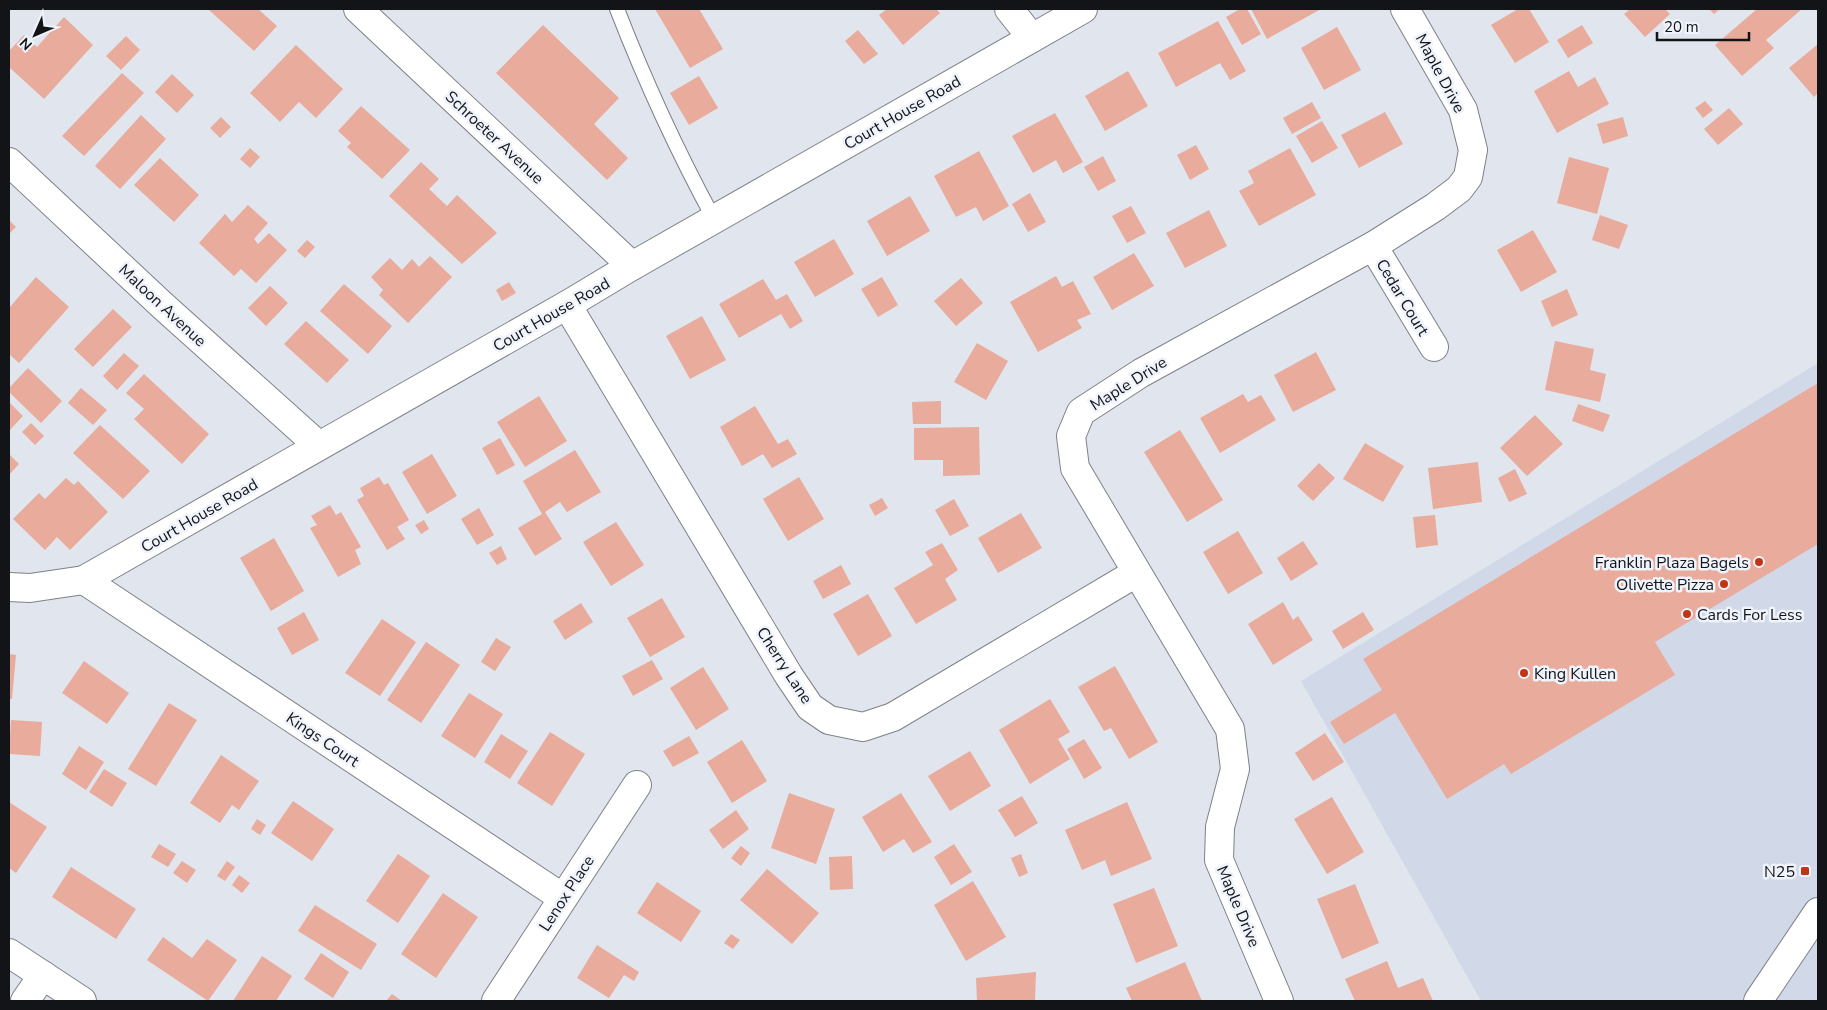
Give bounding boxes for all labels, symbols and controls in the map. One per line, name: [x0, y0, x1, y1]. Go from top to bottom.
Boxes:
north arrow: [10, 10, 60, 60]
scale bar: [1657, 10, 1750, 42]
text: 20 m: [1664, 17, 1699, 37]
street label: Maple Drive: [1410, 30, 1470, 117]
text: N: [16, 33, 37, 54]
street label: Court House Road: [840, 70, 965, 155]
street label: Schroeter Avenue: [440, 86, 549, 189]
street label: Cedar Court: [1371, 255, 1434, 340]
street label: Maloon Avenue: [114, 259, 211, 352]
street label: Court House Road: [489, 272, 614, 357]
street label: Maple Drive: [1086, 352, 1171, 416]
street label: Court House Road: [137, 473, 262, 558]
place label: Franklin Plaza Bagels: [1595, 552, 1749, 574]
marker: Franklin Plaza Bagels: [1753, 556, 1765, 568]
place label: Olivette Pizza: [1616, 574, 1714, 596]
marker: Olivette Pizza: [1718, 578, 1730, 590]
place label: Cards For Less: [1697, 604, 1802, 626]
marker: Cards For Less: [1681, 608, 1693, 620]
street label: Cherry Lane: [751, 623, 817, 708]
place label: King Kullen: [1534, 663, 1616, 685]
marker: King Kullen: [1518, 667, 1530, 679]
street label: Kings Court: [282, 707, 364, 773]
street label: Lenox Place: [534, 851, 600, 936]
place label: N25: [1764, 861, 1795, 883]
street label: Maple Drive: [1211, 862, 1265, 951]
marker: N25: [1799, 865, 1811, 877]

